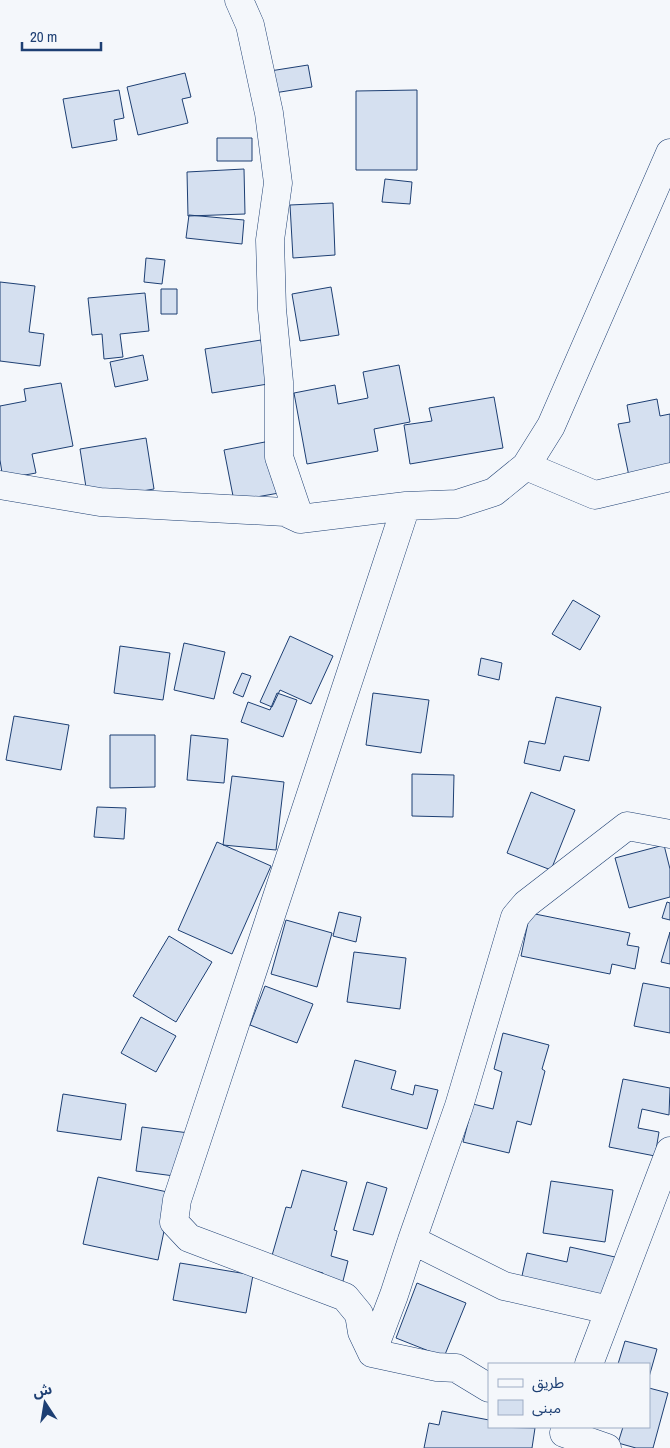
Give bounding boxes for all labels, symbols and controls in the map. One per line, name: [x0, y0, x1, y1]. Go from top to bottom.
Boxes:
scale bar: [22, 20, 101, 52]
text: 20 m: [30, 26, 57, 47]
legend: [488, 1363, 650, 1428]
text: طريق: [532, 1372, 564, 1393]
north arrow: [20, 1378, 70, 1428]
text: ش: [31, 1379, 54, 1401]
text: مبنى: [532, 1397, 561, 1418]

